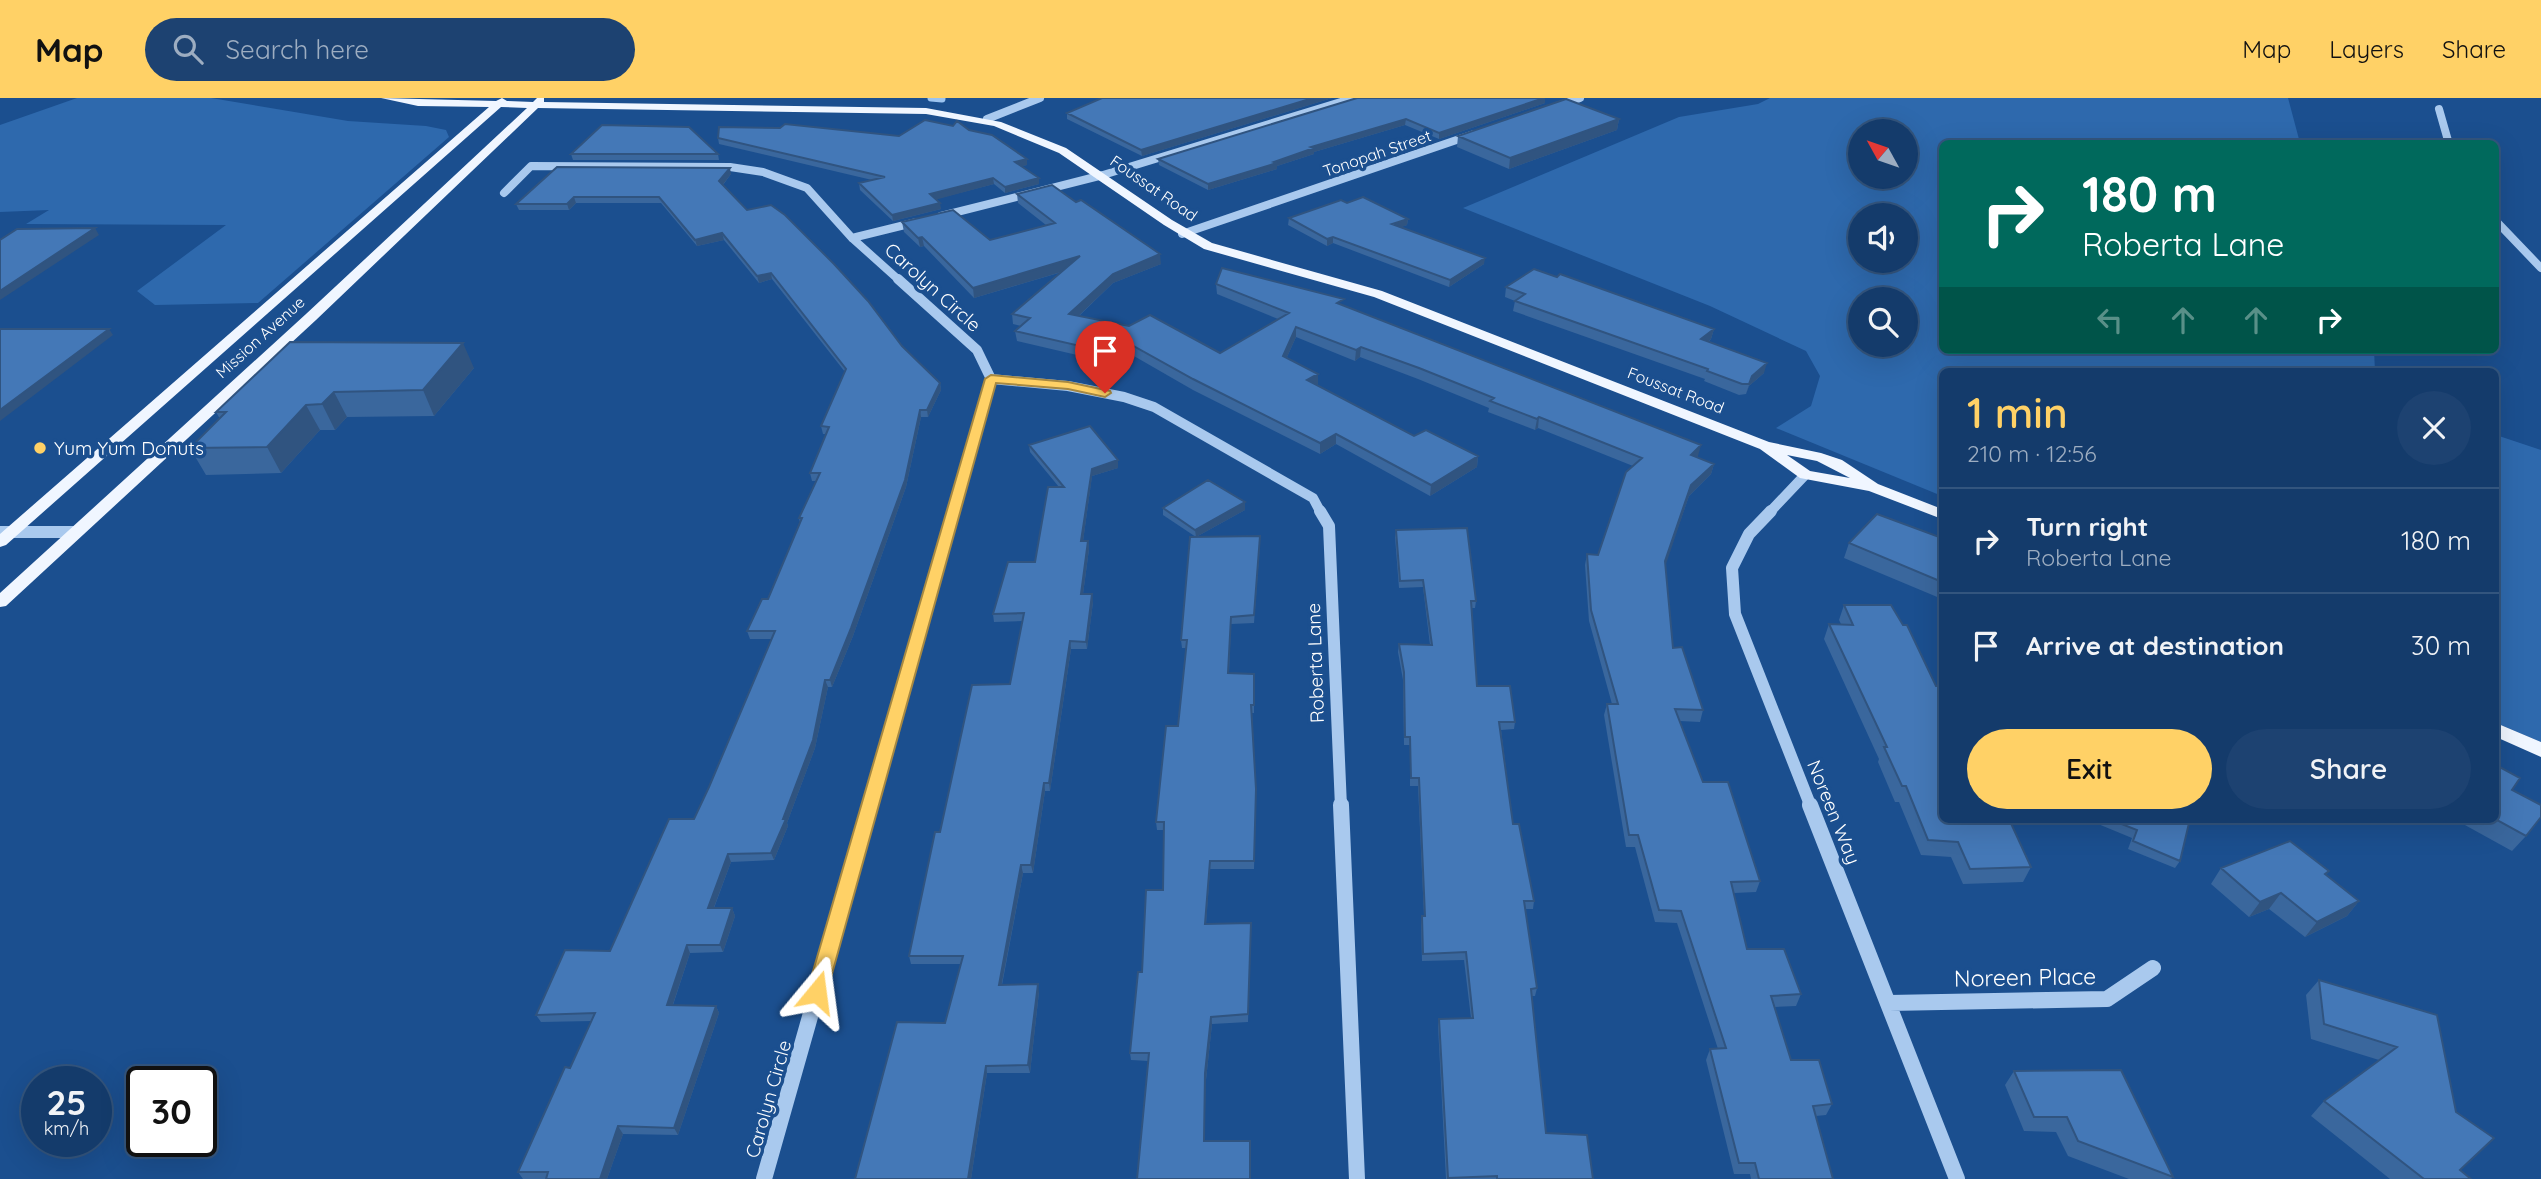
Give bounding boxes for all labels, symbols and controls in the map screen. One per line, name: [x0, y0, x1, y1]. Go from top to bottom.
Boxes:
search box: [145, 18, 635, 81]
text: Map: [35, 29, 103, 70]
icon: search: [169, 30, 207, 68]
text: Search here: [225, 33, 369, 66]
text: Map: [2242, 34, 2291, 64]
text: Layers: [2329, 34, 2404, 64]
text: Share: [2442, 34, 2506, 64]
north arrow: [1848, 119, 1918, 189]
map controls: [1848, 119, 1918, 357]
street label: Tonopah Street: [1320, 125, 1434, 181]
street label: Foussat Road: [1107, 151, 1201, 225]
text: 180 m: [2082, 163, 2217, 224]
icon: right: [1967, 168, 2058, 259]
button: sound: [1848, 203, 1918, 273]
text: Roberta Lane: [2082, 224, 2284, 264]
street label: Carolyn Circle: [880, 237, 986, 337]
button: search: [1848, 287, 1918, 357]
street label: Mission Avenue: [211, 292, 309, 382]
icon: left: [2091, 301, 2129, 339]
icon: ahead: [2164, 301, 2202, 339]
icon: ahead: [2237, 301, 2275, 339]
icon: right: [2310, 301, 2348, 339]
pin: [1075, 321, 1135, 393]
icon: arrive: [1086, 332, 1124, 370]
street label: Foussat Road: [1625, 362, 1727, 418]
text: 1 min: [1967, 386, 2068, 439]
button: close: [2397, 391, 2471, 465]
place label: Yum Yum Donuts: [54, 436, 204, 460]
text: 210 m · 12:56: [1967, 439, 2097, 468]
marker: Yum Yum Donuts: [32, 440, 48, 456]
text: Turn right: [2026, 510, 2148, 543]
icon: right: [1967, 522, 2005, 560]
text: 180 m: [2401, 524, 2471, 557]
text: Roberta Lane: [2026, 543, 2171, 572]
street label: Roberta Lane: [1301, 603, 1329, 723]
icon: arrive: [1967, 627, 2005, 665]
text: Arrive at destination: [2026, 629, 2284, 662]
text: 30 m: [2411, 629, 2471, 662]
button: Exit: [1967, 729, 2212, 809]
button: Share: [2226, 729, 2471, 809]
street label: Noreen Way: [1802, 756, 1866, 868]
position arrow: [780, 955, 854, 1029]
street label: Noreen Place: [1954, 961, 2096, 993]
street label: Carolyn Circle: [740, 1037, 796, 1161]
speed limit sign: 30: [126, 1066, 217, 1157]
text: 25: [46, 1080, 87, 1124]
text: km/h: [44, 1117, 89, 1140]

